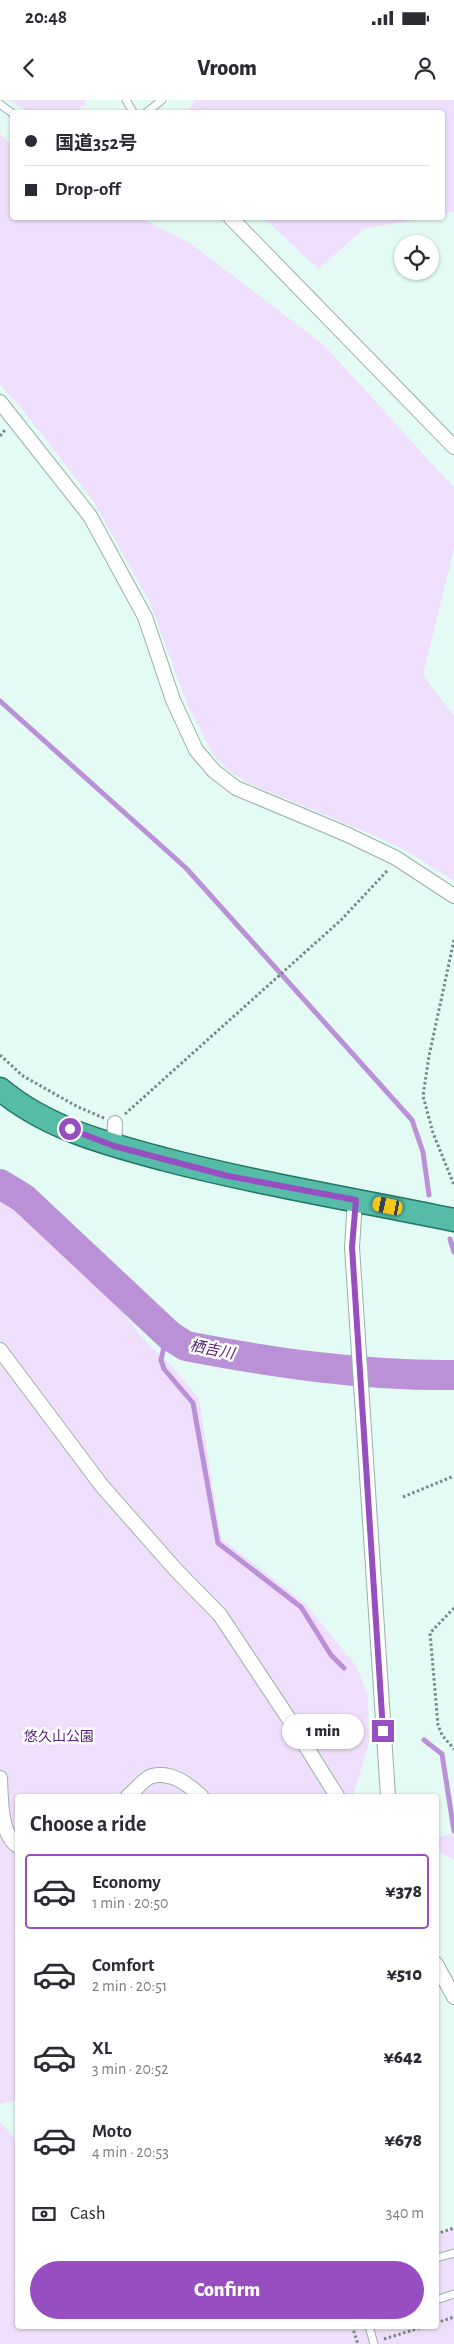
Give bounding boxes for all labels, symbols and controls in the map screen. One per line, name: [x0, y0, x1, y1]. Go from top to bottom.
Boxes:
text: 20:48: [25, 8, 67, 27]
icon: back: [15, 54, 43, 82]
icon: person: [411, 54, 439, 82]
text: Vroom: [197, 57, 257, 79]
text: 国道352号: [55, 134, 137, 153]
text: Drop-off: [55, 180, 120, 199]
map controls: [394, 235, 439, 280]
button: locate: [394, 235, 439, 280]
route start: [59, 1118, 81, 1140]
car: [371, 1196, 404, 1216]
water label: 栖吉川: [188, 1337, 238, 1362]
callout: 1 min: [283, 1714, 366, 1748]
route end: [372, 1720, 394, 1742]
text: 1 min: [306, 1723, 340, 1739]
park label: 悠久山公園: [24, 1729, 94, 1744]
text: Choose a ride: [30, 1813, 146, 1835]
icon: car: [32, 1869, 77, 1914]
text: Economy: [92, 1873, 161, 1892]
text: ¥378: [385, 1882, 422, 1901]
text: 1 min · 20:50: [92, 1895, 169, 1911]
icon: car: [32, 1952, 77, 1997]
text: Comfort: [92, 1956, 154, 1975]
text: ¥510: [386, 1965, 422, 1984]
text: 2 min · 20:51: [92, 1978, 167, 1994]
icon: car: [32, 2035, 77, 2080]
text: XL: [92, 2039, 112, 2058]
text: ¥642: [383, 2048, 422, 2067]
text: 3 min · 20:52: [92, 2061, 168, 2077]
icon: car: [32, 2118, 77, 2163]
text: Moto: [92, 2122, 132, 2141]
text: ¥678: [384, 2131, 422, 2150]
text: 4 min · 20:53: [92, 2144, 169, 2160]
icon: cash: [30, 2200, 58, 2228]
text: Cash: [70, 2204, 106, 2223]
text: 340 m: [386, 2205, 424, 2221]
button: Confirm: [30, 2261, 424, 2319]

